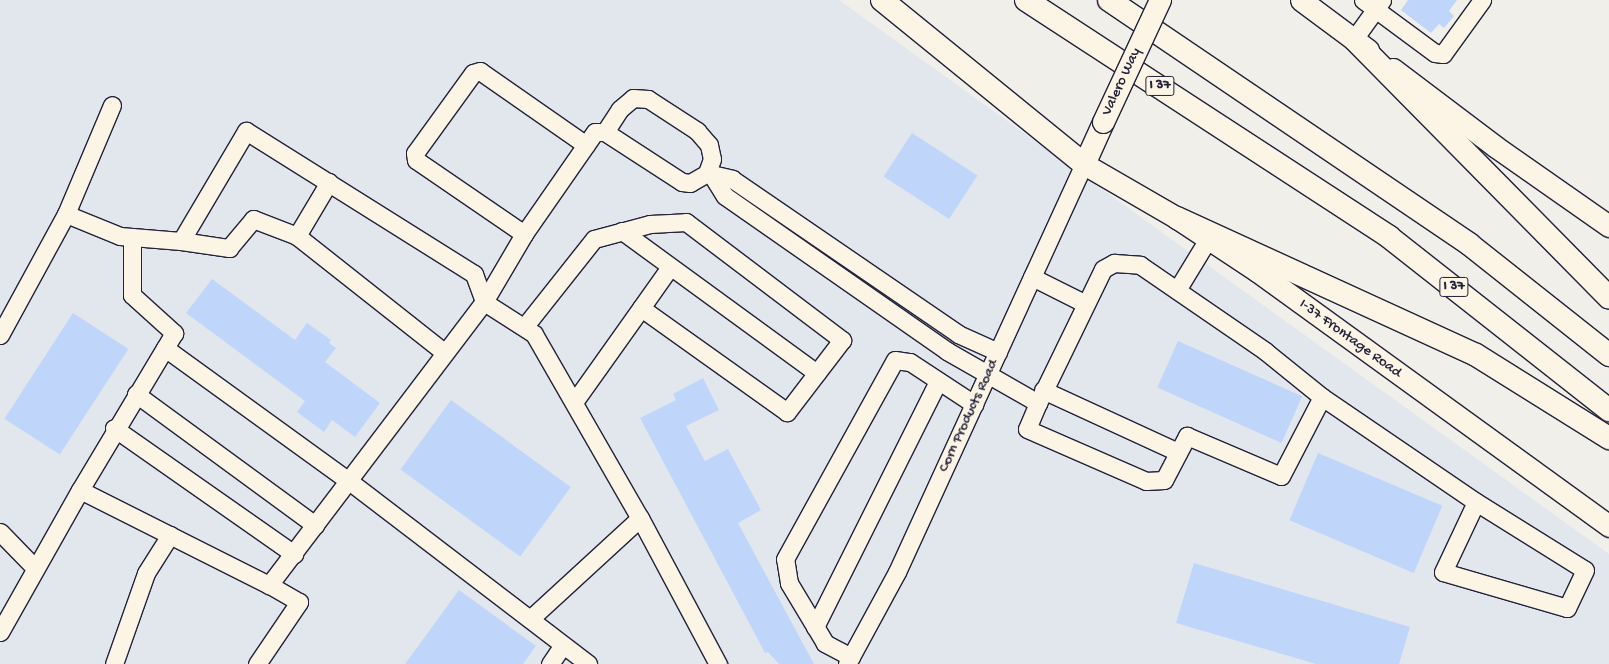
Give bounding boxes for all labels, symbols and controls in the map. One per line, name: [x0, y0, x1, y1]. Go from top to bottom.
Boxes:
street label: Valero Way: [1098, 45, 1146, 119]
road number: I 37: [1145, 74, 1175, 98]
road number: I 37: [1439, 275, 1469, 299]
street label: I-37 Frontage Road: [1295, 296, 1405, 382]
street label: Corn Products Road: [935, 357, 1003, 475]

